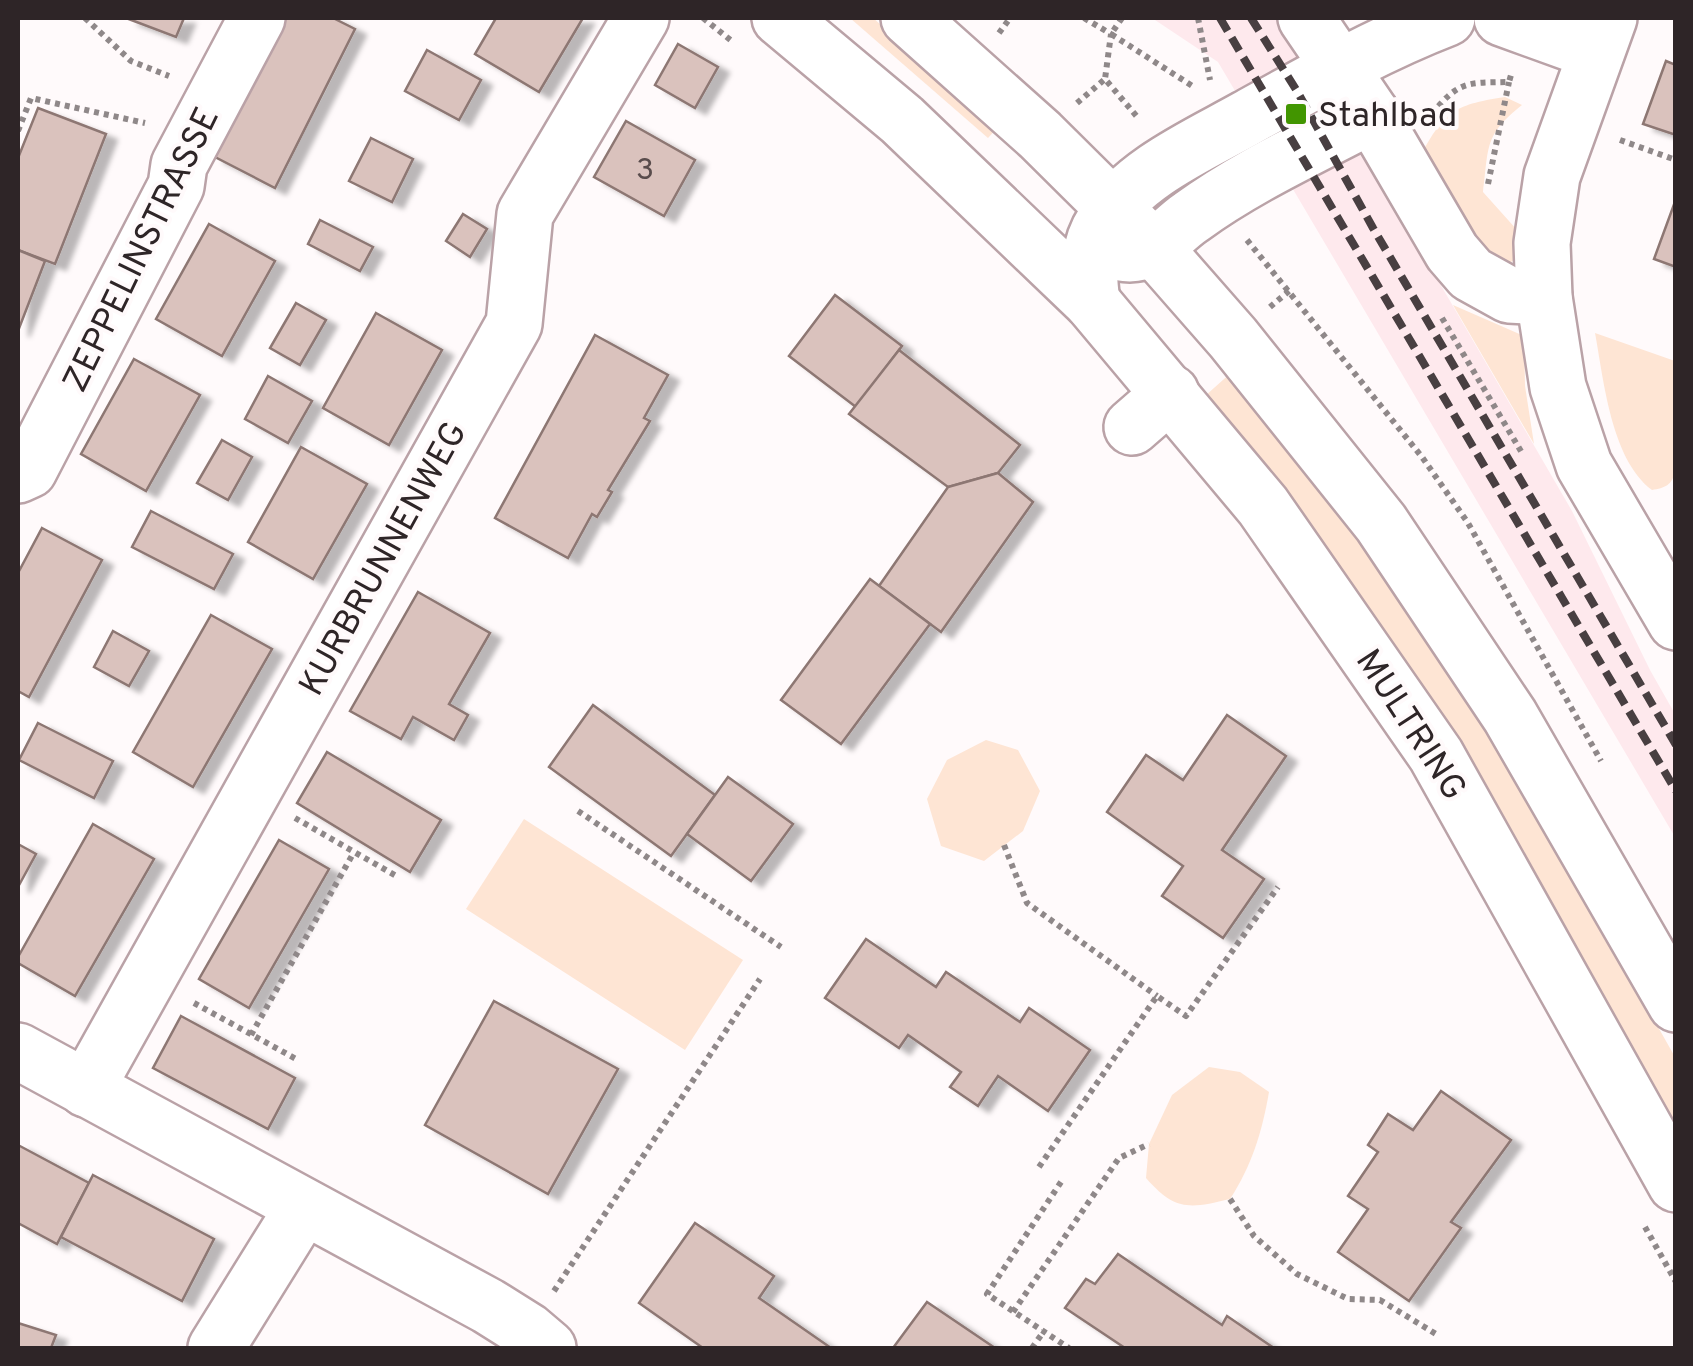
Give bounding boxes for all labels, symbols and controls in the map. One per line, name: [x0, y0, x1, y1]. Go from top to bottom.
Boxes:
place label: Stahlbad: [1318, 95, 1458, 139]
street label: ZEPPELINSTRASSE: [55, 101, 231, 400]
marker: Stahlbad: [1283, 101, 1309, 127]
house number: 3: [636, 153, 654, 190]
street label: KURBRUNNENWEG: [291, 415, 478, 704]
street label: MULTRING: [1344, 642, 1475, 809]

